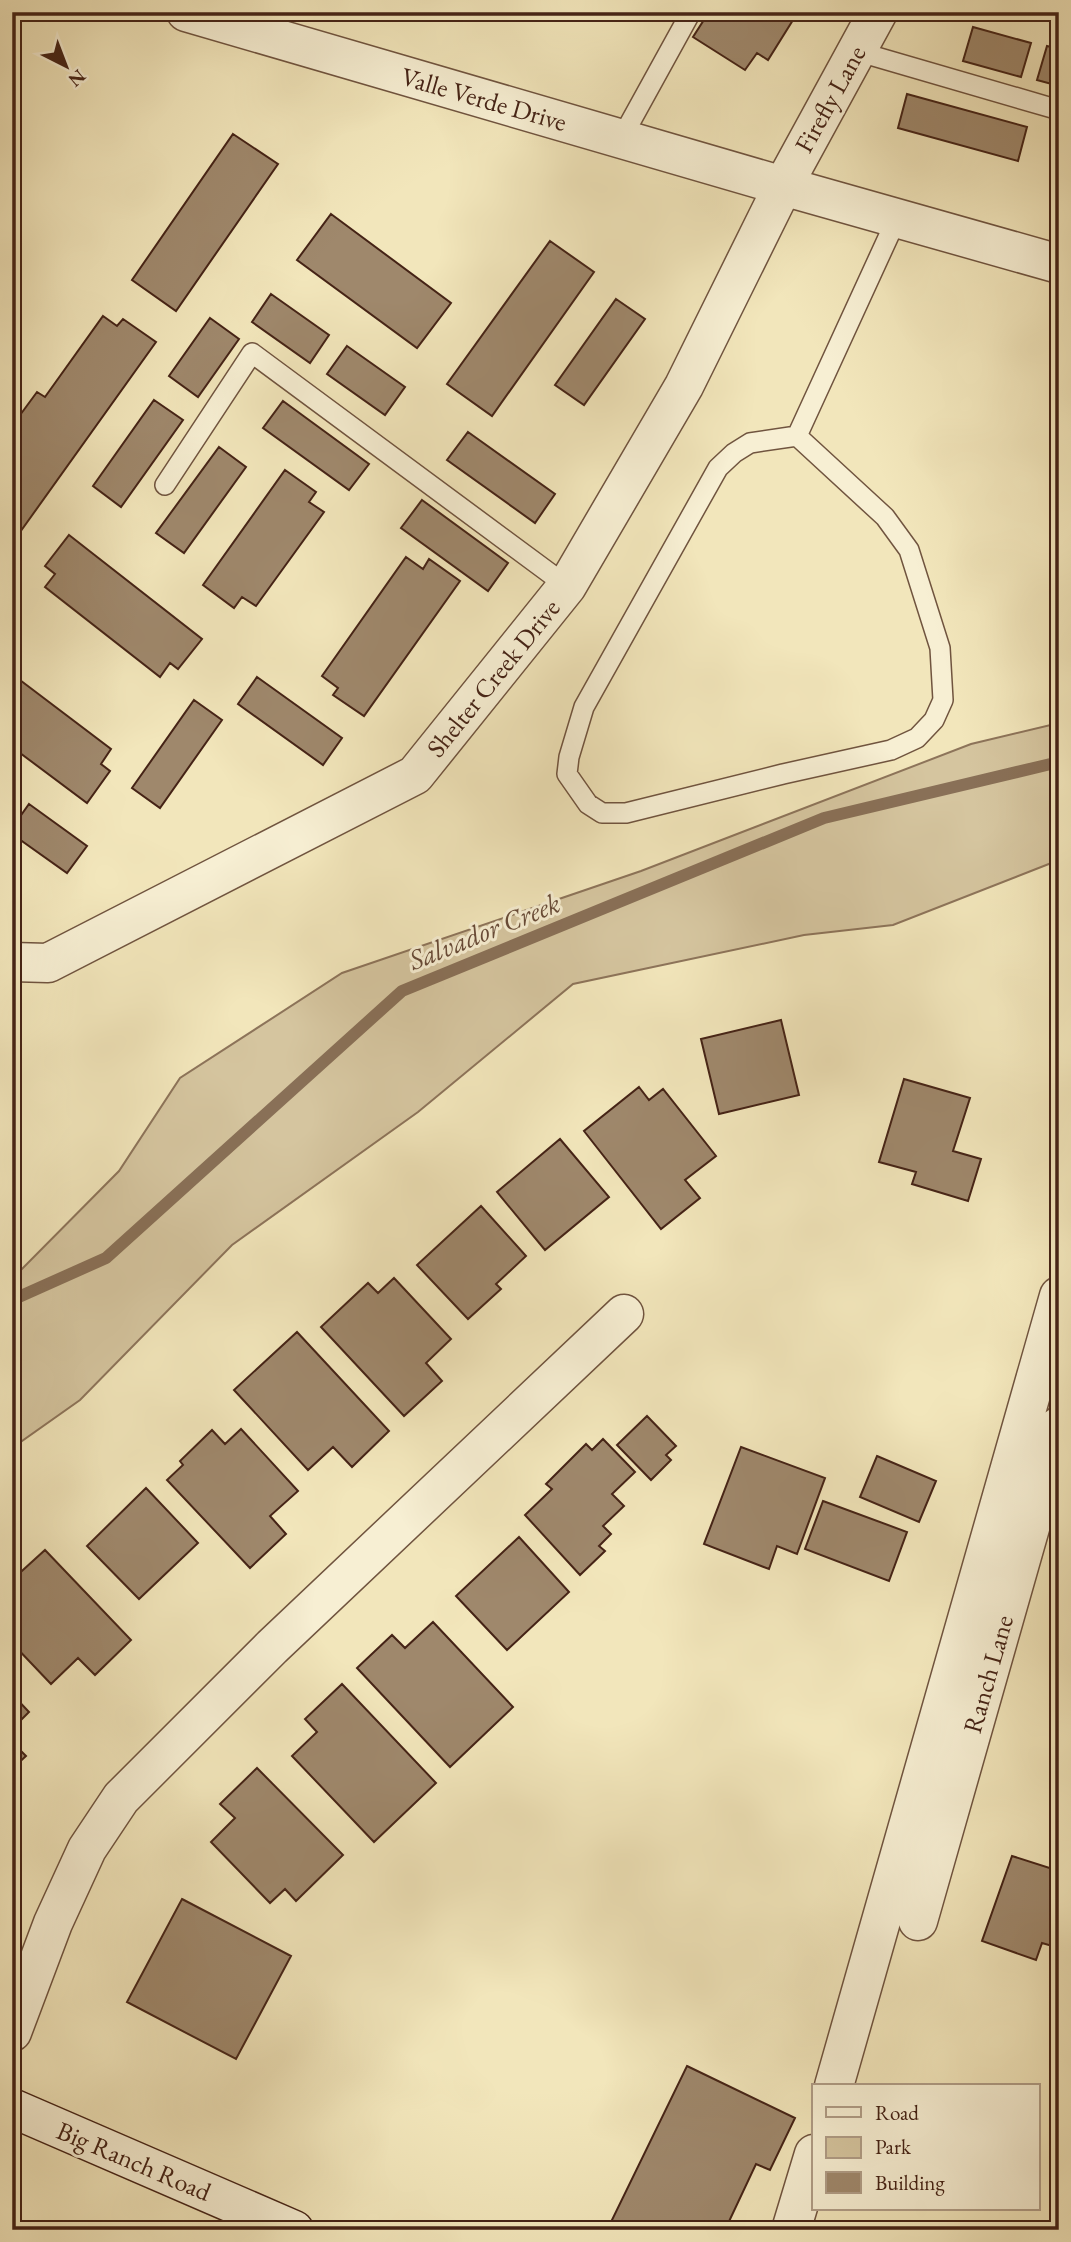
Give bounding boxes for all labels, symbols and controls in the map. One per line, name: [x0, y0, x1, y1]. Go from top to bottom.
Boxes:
north arrow: [32, 32, 102, 102]
street label: Firefly Lane: [787, 39, 873, 159]
street label: Valle Verde Drive: [397, 59, 571, 139]
text: N: [62, 64, 91, 93]
street label: Shelter Creek Drive: [419, 592, 567, 764]
water label: Salvador Creek: [402, 884, 565, 978]
street label: Ranch Lane: [955, 1611, 1021, 1737]
legend: [812, 2084, 1040, 2210]
text: Road: [875, 2099, 919, 2126]
street label: Big Ranch Road: [52, 2113, 217, 2209]
text: Park: [875, 2133, 912, 2160]
text: Building: [875, 2169, 945, 2196]

